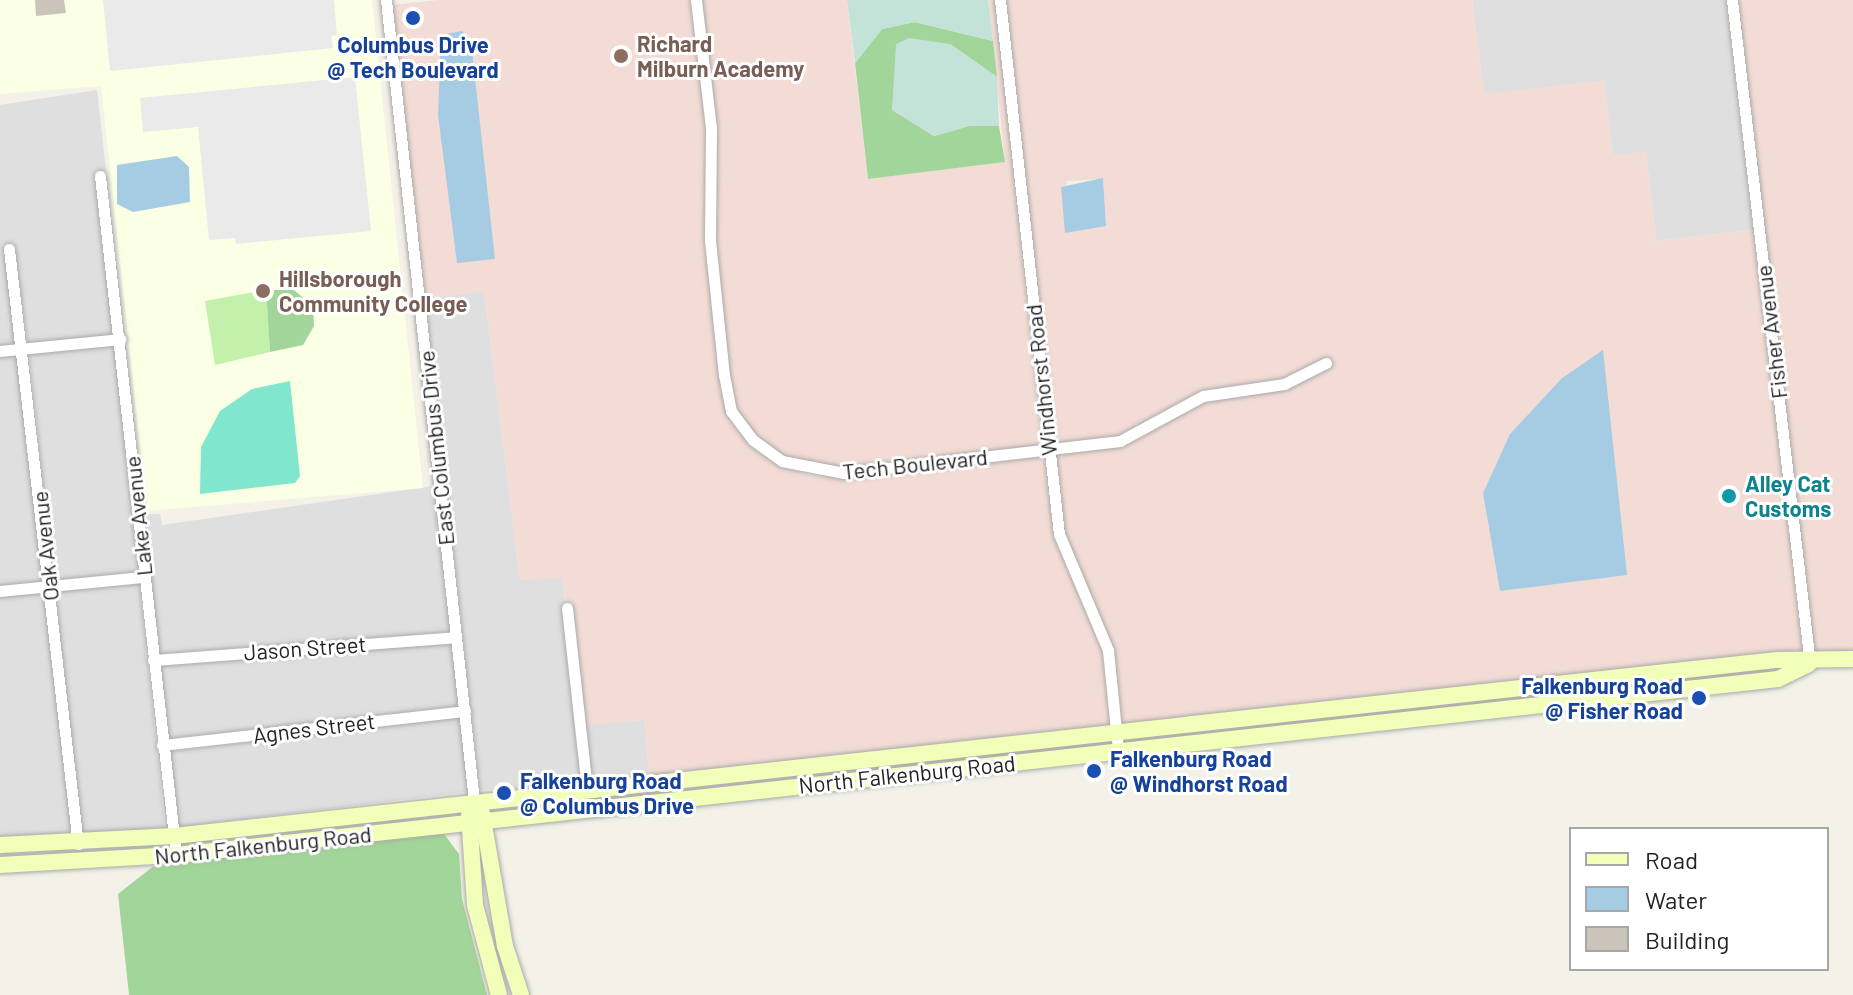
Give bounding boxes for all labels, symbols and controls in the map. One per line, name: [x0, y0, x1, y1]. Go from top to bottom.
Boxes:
marker: Columbus Drive @ Tech Boulevard: [404, 9, 422, 27]
place label: Richard Milburn Academy: [637, 30, 804, 82]
place label: Columbus Drive @ Tech Boulevard: [327, 31, 499, 82]
marker: Richard Milburn Academy: [612, 47, 630, 65]
street label: Fisher Avenue: [1750, 264, 1792, 400]
place label: Hillsborough Community College: [279, 265, 467, 316]
marker: Hillsborough Community College: [254, 282, 272, 300]
street label: Windhorst Road: [1020, 303, 1062, 457]
street label: East Columbus Drive: [413, 349, 459, 547]
street label: Tech Boulevard: [841, 443, 989, 485]
street label: Lake Avenue: [119, 455, 157, 577]
place label: Alley Cat Customs: [1745, 470, 1831, 522]
marker: Alley Cat Customs: [1720, 487, 1738, 505]
street label: Oak Avenue: [26, 490, 64, 602]
street label: Jason Street: [243, 631, 367, 665]
place label: Falkenburg Road @ Fisher Road: [1521, 672, 1683, 724]
marker: Falkenburg Road @ Fisher Road: [1690, 689, 1708, 707]
street label: Agnes Street: [251, 707, 377, 749]
place label: Falkenburg Road @ Windhorst Road: [1110, 745, 1288, 796]
street label: North Falkenburg Road: [797, 749, 1017, 799]
marker: Falkenburg Road @ Windhorst Road: [1085, 762, 1103, 780]
place label: Falkenburg Road @ Columbus Drive: [520, 767, 694, 818]
marker: Falkenburg Road @ Columbus Drive: [495, 784, 513, 802]
street label: North Falkenburg Road: [153, 820, 373, 870]
legend: [1569, 827, 1829, 971]
text: Road: [1645, 845, 1698, 874]
text: Water: [1645, 885, 1707, 914]
text: Building: [1645, 925, 1729, 954]

